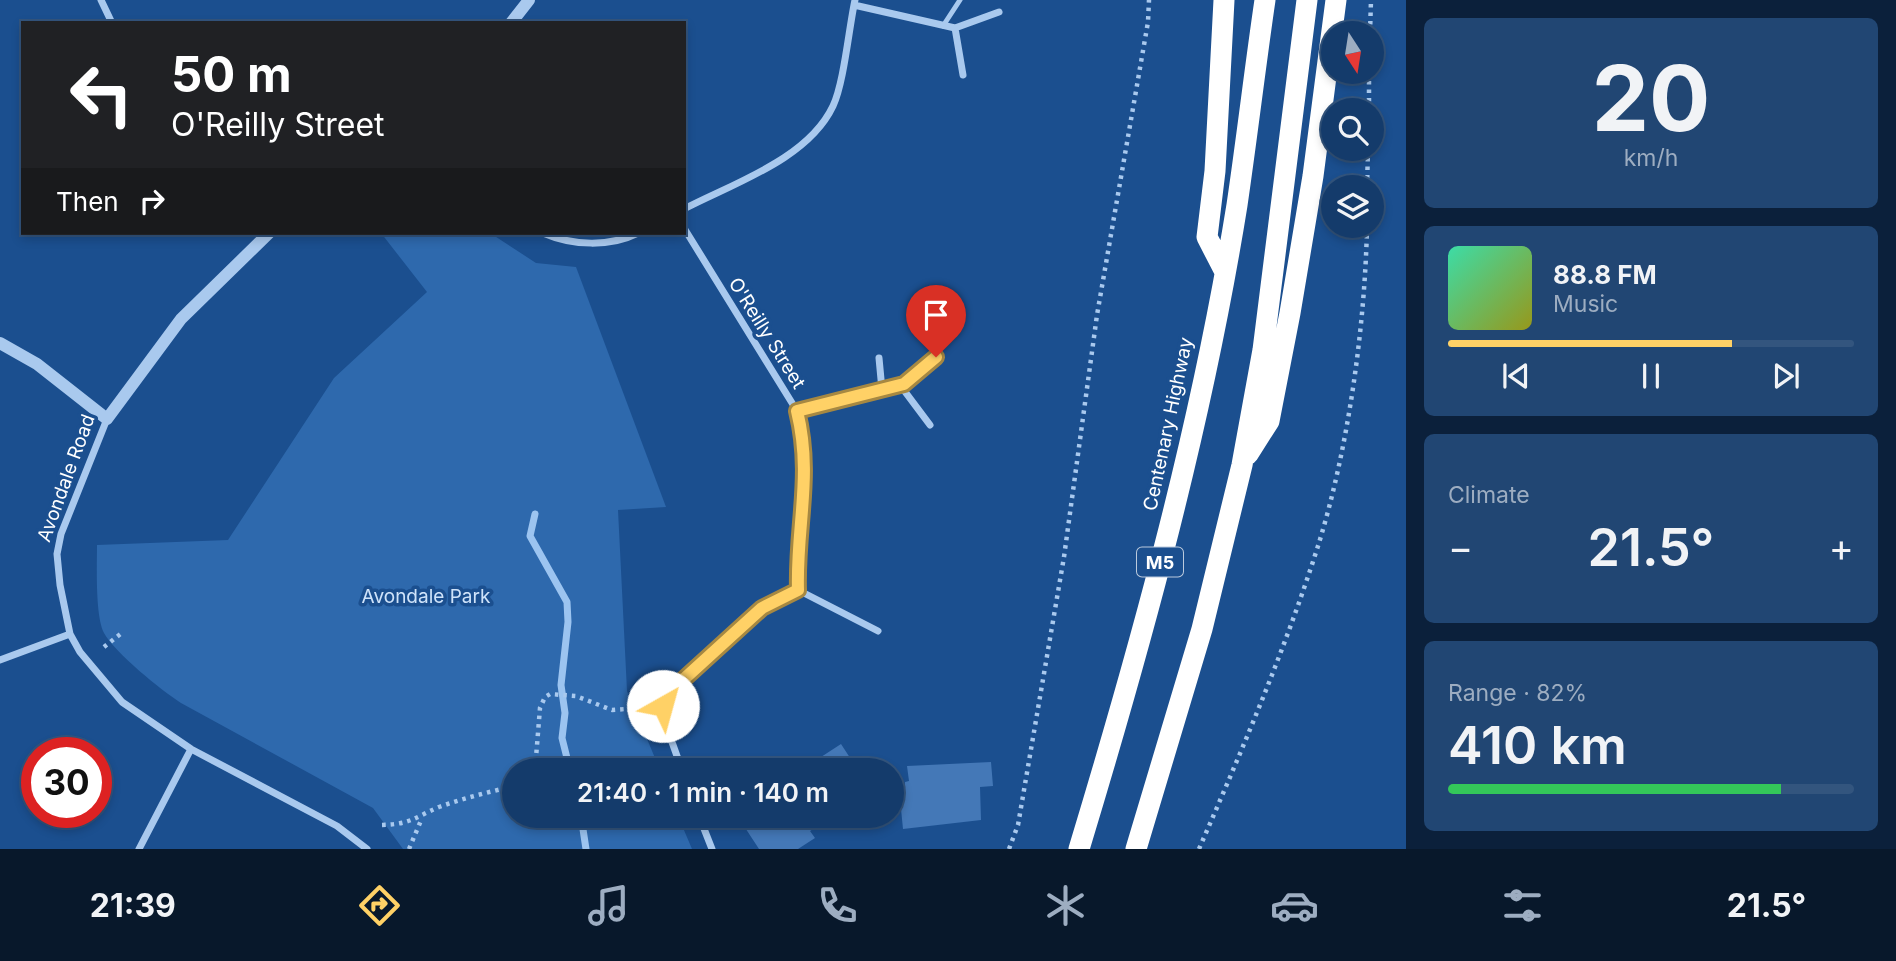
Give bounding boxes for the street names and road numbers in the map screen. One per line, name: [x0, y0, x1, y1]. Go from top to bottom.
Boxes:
street label: O'Reilly Street: [724, 273, 810, 393]
street label: Centenary Highway: [1138, 335, 1198, 513]
street label: Avondale Road: [32, 411, 100, 545]
road number: M5: [1137, 548, 1183, 576]

